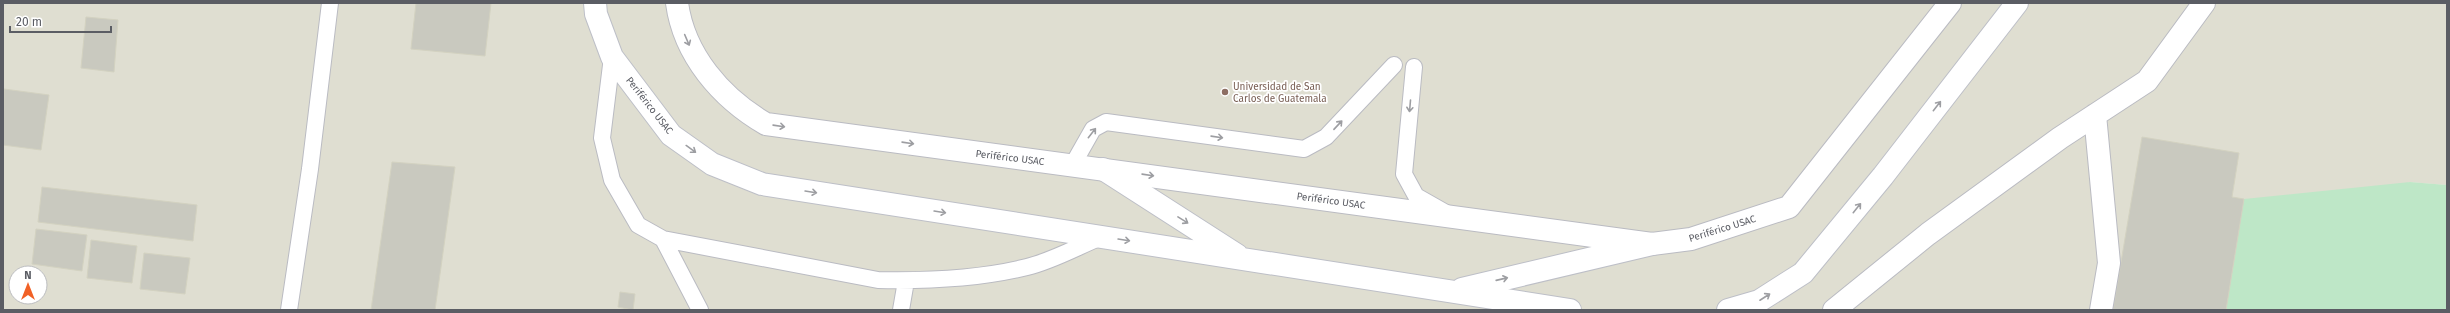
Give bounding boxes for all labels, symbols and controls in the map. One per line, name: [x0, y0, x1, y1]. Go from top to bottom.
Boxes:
scale bar: [10, 8, 111, 34]
text: 20 m: [16, 15, 42, 29]
one-way arrow: [684, 34, 692, 46]
street label: Periférico USAC: [623, 75, 676, 137]
place label: Universidad de San Carlos de Guatemala: [1233, 81, 1327, 105]
marker: Universidad de San Carlos de Guatemala: [1220, 87, 1230, 97]
one-way arrow: [1407, 99, 1414, 112]
one-way arrow: [1933, 100, 1942, 111]
one-way arrow: [1333, 120, 1343, 130]
one-way arrow: [772, 122, 785, 130]
one-way arrow: [1088, 127, 1096, 138]
one-way arrow: [1210, 133, 1223, 141]
one-way arrow: [901, 139, 914, 147]
one-way arrow: [685, 145, 696, 153]
street label: Periférico USAC: [975, 148, 1045, 168]
one-way arrow: [1141, 171, 1154, 179]
one-way arrow: [805, 188, 818, 196]
street label: Periférico USAC: [1296, 190, 1366, 212]
one-way arrow: [1852, 202, 1861, 213]
one-way arrow: [933, 208, 946, 216]
street label: Periférico USAC: [1687, 213, 1758, 245]
one-way arrow: [1177, 217, 1189, 225]
one-way arrow: [1117, 237, 1130, 245]
north arrow: [8, 265, 48, 305]
text: N: [24, 269, 32, 282]
one-way arrow: [1496, 275, 1509, 283]
one-way arrow: [1759, 293, 1771, 301]

